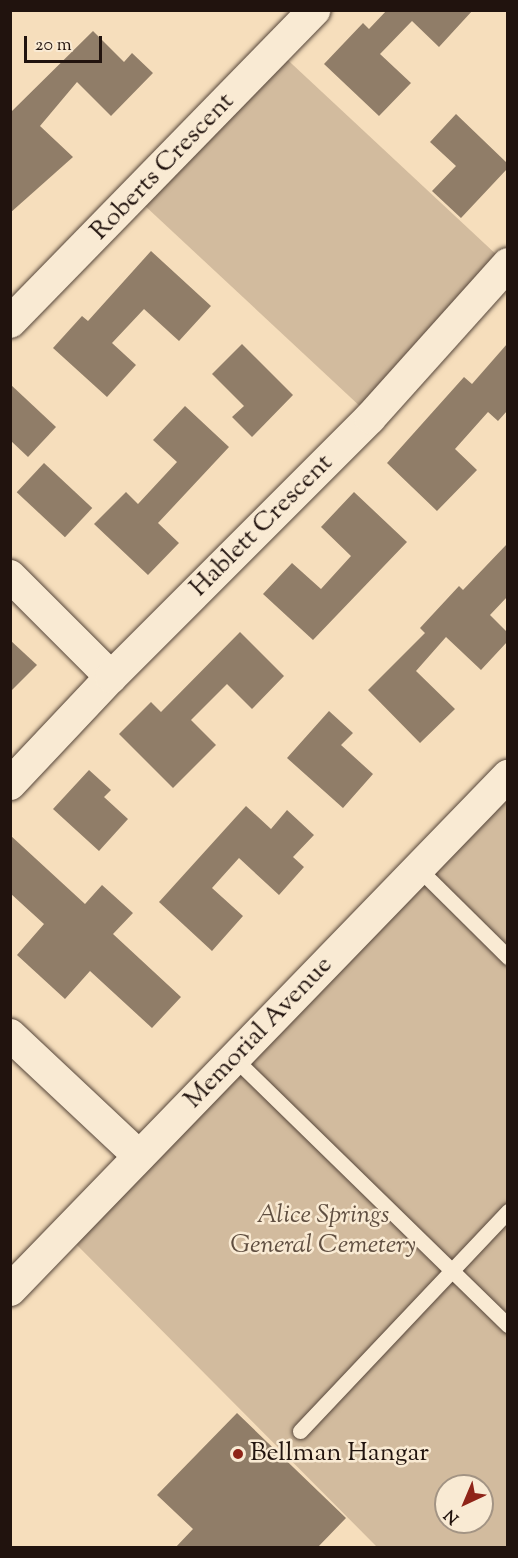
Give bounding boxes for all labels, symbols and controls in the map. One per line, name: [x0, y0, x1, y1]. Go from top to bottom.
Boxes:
scale bar: [27, 24, 105, 62]
text: 20 m: [35, 33, 72, 59]
street label: Roberts Crescent: [85, 87, 241, 247]
street label: Hablett Crescent: [184, 448, 340, 604]
street label: Memorial Avenue: [178, 950, 340, 1116]
park label: Alice Springs General Cemetery: [230, 1200, 416, 1262]
place label: Bellman Hangar: [250, 1438, 429, 1470]
marker: Bellman Hangar: [231, 1447, 245, 1461]
north arrow: [434, 1474, 494, 1534]
text: N: [440, 1503, 465, 1529]

